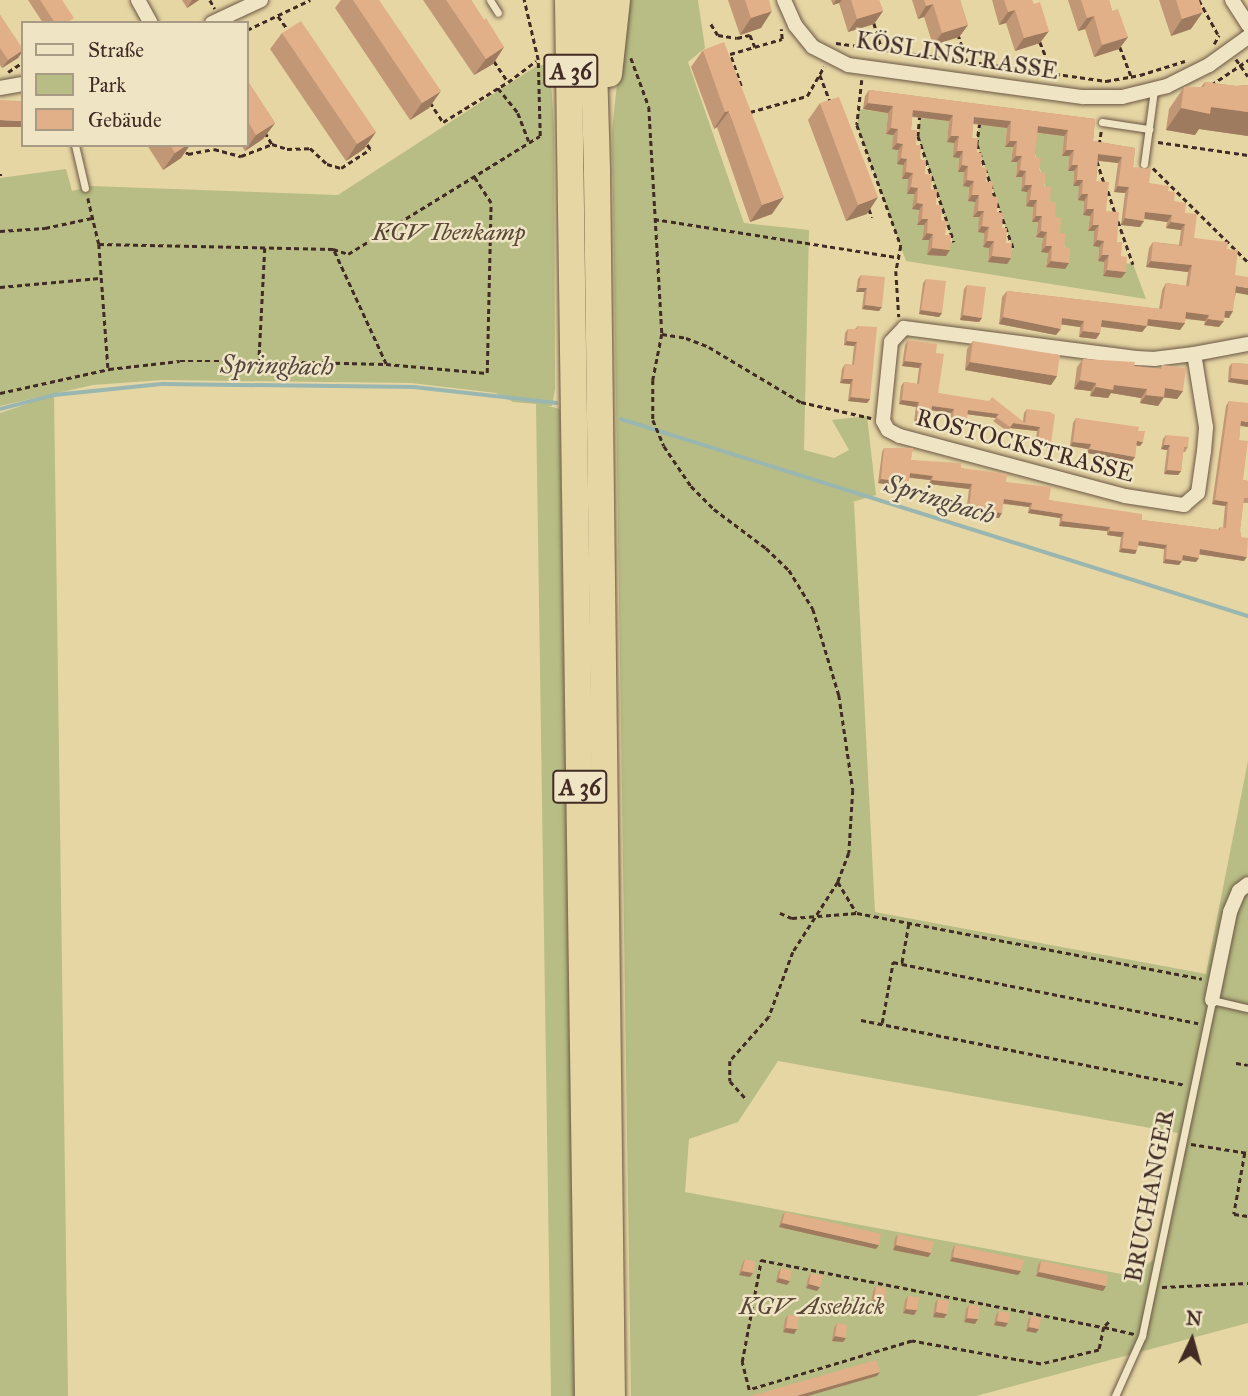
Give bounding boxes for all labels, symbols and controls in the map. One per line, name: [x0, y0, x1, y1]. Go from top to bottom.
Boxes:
legend: [21, 21, 248, 147]
street label: KÖSLINSTRASSE: [854, 26, 1060, 86]
text: Straße: [88, 37, 144, 63]
road number: A 36: [543, 52, 599, 90]
text: Park: [88, 72, 126, 98]
text: Gebäude: [88, 107, 162, 133]
park label: KGV Ibenkamp: [373, 219, 525, 247]
water label: Springbach: [220, 349, 334, 383]
street label: ROSTOCKSTRASSE: [913, 403, 1137, 489]
water label: Springbach: [881, 468, 999, 532]
road number: A 36: [552, 768, 608, 806]
street label: BRUCHANGER: [1119, 1107, 1181, 1285]
park label: KGV Asseblick: [739, 1293, 885, 1321]
north arrow: [1157, 1305, 1227, 1375]
text: N: [1185, 1306, 1203, 1331]

